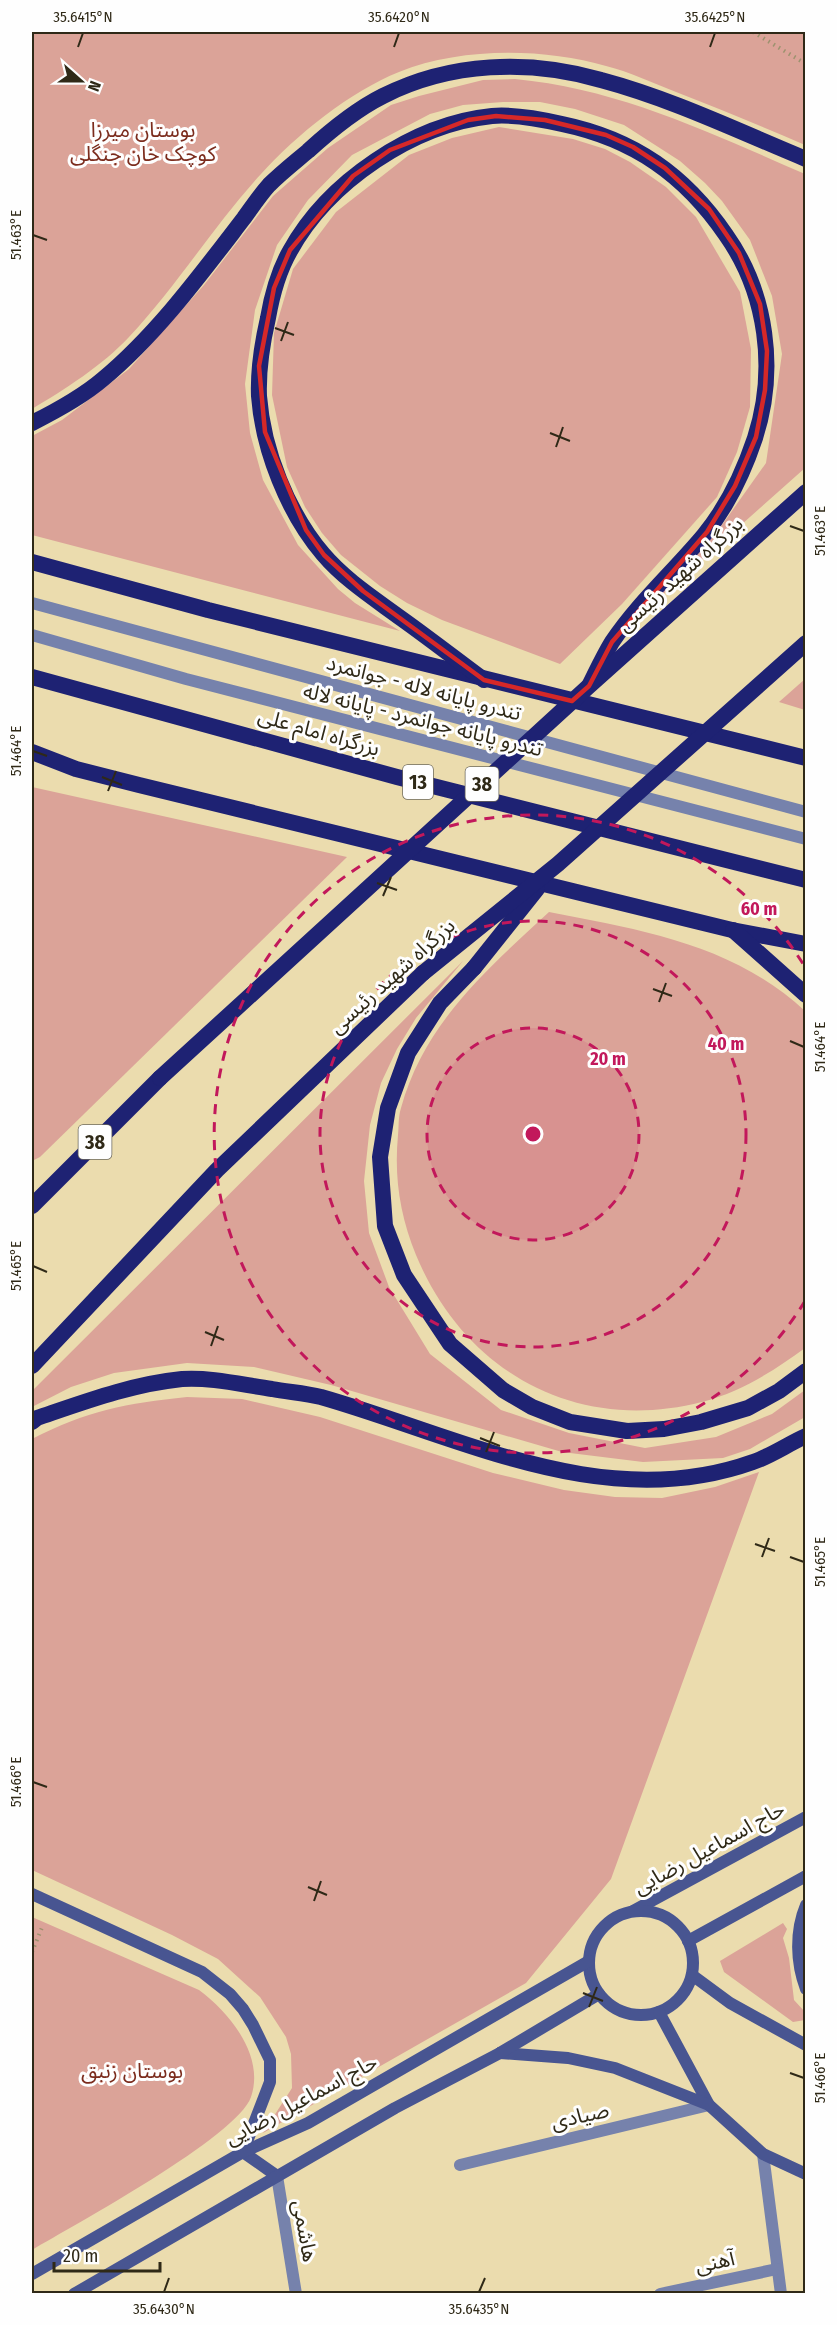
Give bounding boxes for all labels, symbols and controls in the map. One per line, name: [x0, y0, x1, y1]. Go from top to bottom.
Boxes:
text: 35.6415°N: [53, 8, 113, 26]
text: 35.6420°N: [368, 8, 430, 26]
text: 35.6425°N: [685, 8, 745, 26]
north arrow: [51, 51, 111, 111]
text: N: [84, 78, 105, 94]
park label: بوستان میرزا کوچک خان جنگلی: [70, 117, 216, 167]
text: 51.463°E: [7, 210, 25, 260]
text: 51.463°E: [811, 506, 829, 556]
street label: بزرگراه شهید رئیسی: [612, 511, 748, 637]
street label: تندرو پایانه لاله - جوانمرد: [324, 649, 524, 727]
street label: تندرو پایانه جوانمرد - پایانه لاله: [300, 678, 546, 763]
street label: بزرگراه امام علی: [254, 702, 383, 765]
text: 51.464°E: [7, 726, 25, 776]
road number: 13: [403, 765, 433, 799]
road number: 38: [466, 767, 498, 801]
text: 60 m: [741, 898, 777, 920]
street label: بزرگراه شهید رئیسی: [324, 913, 460, 1039]
text: 51.464°E: [811, 1022, 829, 1072]
text: 40 m: [708, 1033, 744, 1055]
text: 20 m: [589, 1048, 626, 1070]
centre of rings: [523, 1124, 543, 1144]
road number: 38: [78, 1125, 112, 1159]
text: 51.465°E: [7, 1241, 25, 1291]
text: 51.465°E: [811, 1537, 829, 1587]
text: 51.466°E: [7, 1757, 25, 1807]
street label: حاج اسماعیل رضایی: [629, 1796, 790, 1902]
street label: حاج اسماعیل رضایی: [220, 2049, 383, 2153]
text: 51.466°E: [811, 2053, 829, 2103]
park label: بوستان زنبق: [81, 2058, 183, 2084]
street label: صیادی: [548, 2097, 612, 2135]
street label: هاشمی: [287, 2198, 323, 2264]
scale bar: [54, 2235, 160, 2273]
text: 20 m: [63, 2245, 98, 2267]
street label: آهنی: [693, 2245, 738, 2279]
text: 35.6430°N: [133, 2300, 195, 2318]
text: 35.6435°N: [449, 2300, 509, 2318]

